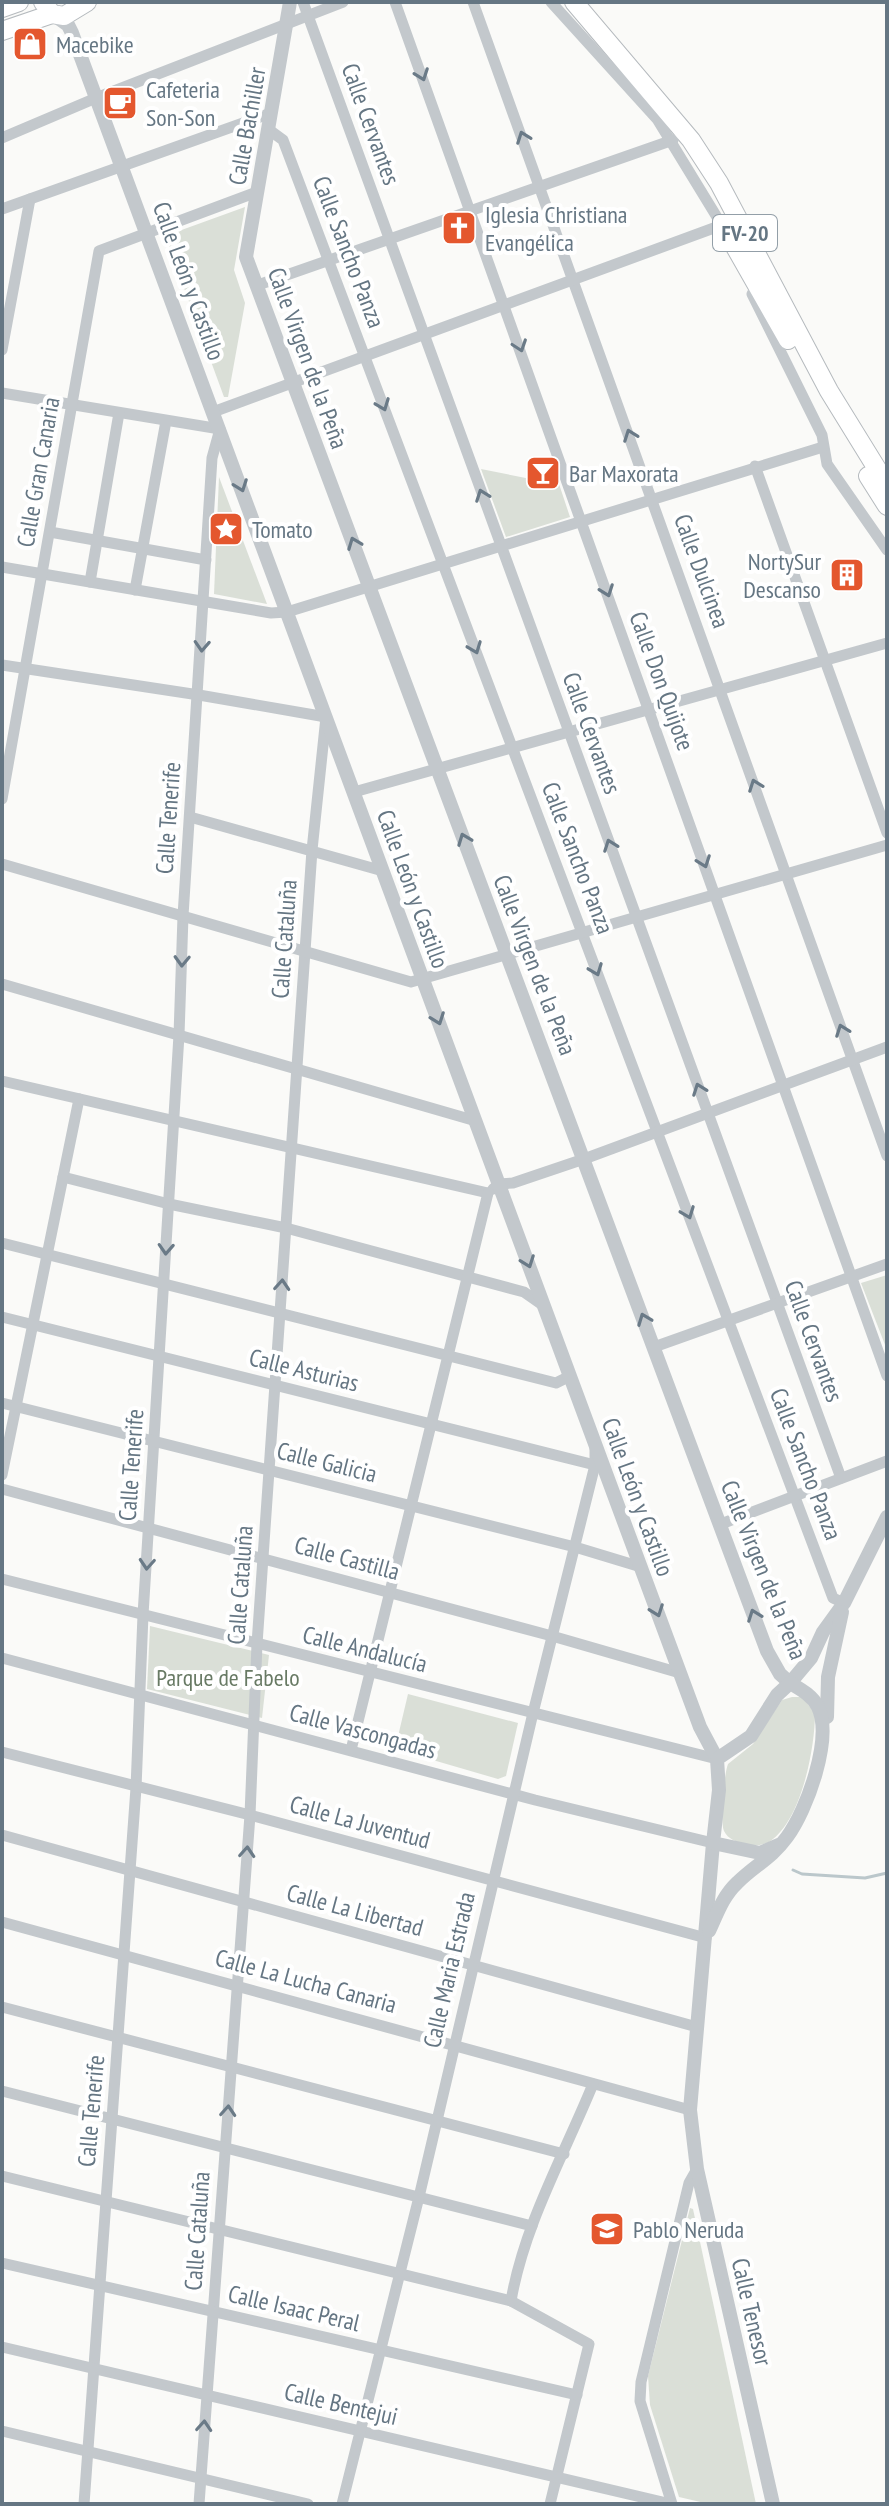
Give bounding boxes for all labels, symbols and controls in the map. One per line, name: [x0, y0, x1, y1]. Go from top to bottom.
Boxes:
shop icon: Macebike: [11, 25, 49, 63]
place label: Macebike: [56, 29, 134, 60]
street label: Calle Cervantes: [335, 59, 407, 189]
street label: Calle Bachiller: [221, 64, 273, 187]
one-way arrow: [412, 67, 429, 81]
place label: Cafeteria Son-Son: [146, 74, 220, 133]
cafe icon: Cafeteria Son-Son: [101, 84, 139, 122]
one-way arrow: [516, 131, 533, 145]
street label: Calle Sancho Panza: [306, 172, 392, 332]
street label: Calle León y Castillo: [146, 198, 232, 364]
place label: Iglesia Christiana Evangélica: [485, 199, 627, 258]
church icon: Iglesia Christiana Evangélica: [440, 209, 478, 247]
road number: FV-20: [713, 215, 777, 251]
street label: Calle Virgen de la Peña: [261, 263, 355, 453]
one-way arrow: [511, 338, 527, 352]
street label: Calle Gran Canaria: [10, 395, 66, 549]
one-way arrow: [373, 397, 390, 411]
one-way arrow: [623, 428, 639, 442]
bar icon: Bar Maxorata: [524, 454, 562, 492]
place label: Bar Maxorata: [569, 458, 679, 489]
one-way arrow: [231, 478, 248, 492]
one-way arrow: [476, 489, 492, 503]
place icon: Tomato: [207, 510, 245, 548]
street label: Calle Dulcinea: [667, 510, 737, 632]
place label: Tomato: [252, 514, 313, 545]
one-way arrow: [347, 537, 364, 551]
place label: NortySur Descanso: [743, 546, 821, 605]
building icon: NortySur Descanso: [828, 556, 866, 594]
one-way arrow: [597, 583, 614, 597]
street label: Calle Don Quijote: [623, 607, 701, 755]
one-way arrow: [193, 640, 210, 653]
one-way arrow: [465, 640, 482, 654]
street label: Calle Cervantes: [556, 668, 628, 798]
street label: Calle Tenerife: [149, 761, 187, 875]
street label: Calle Sancho Panza: [535, 778, 621, 938]
one-way arrow: [748, 779, 764, 793]
street label: Calle León y Castillo: [370, 806, 456, 972]
one-way arrow: [457, 833, 474, 847]
one-way arrow: [603, 839, 620, 853]
one-way arrow: [694, 855, 711, 869]
street label: Calle Virgen de la Peña: [486, 870, 584, 1060]
street label: Calle Cataluña: [264, 879, 304, 999]
one-way arrow: [173, 955, 190, 968]
one-way arrow: [586, 962, 603, 976]
one-way arrow: [428, 1011, 445, 1025]
one-way arrow: [835, 1024, 852, 1038]
one-way arrow: [692, 1083, 709, 1097]
one-way arrow: [678, 1205, 695, 1219]
one-way arrow: [158, 1243, 175, 1256]
one-way arrow: [518, 1255, 535, 1269]
street label: Calle Cervantes: [778, 1276, 850, 1406]
one-way arrow: [273, 1278, 290, 1291]
one-way arrow: [637, 1313, 654, 1327]
street label: Calle Asturias: [246, 1341, 362, 1399]
street label: Calle Sancho Panza: [763, 1384, 849, 1544]
street label: Calle Tenerife: [112, 1408, 150, 1522]
street label: Calle León y Castillo: [595, 1414, 681, 1580]
street label: Calle Galicia: [274, 1435, 380, 1489]
street label: Calle Virgen de la Peña: [714, 1476, 814, 1664]
street label: Calle Cataluña: [220, 1525, 260, 1645]
street label: Calle Castilla: [291, 1529, 403, 1587]
one-way arrow: [139, 1558, 156, 1571]
one-way arrow: [647, 1603, 664, 1617]
one-way arrow: [747, 1609, 764, 1623]
street label: Calle Andalucía: [300, 1619, 430, 1679]
park label: Parque de Fabelo: [156, 1662, 300, 1693]
street label: Calle Vascongadas: [286, 1697, 440, 1765]
street label: Calle La Juventud: [286, 1788, 434, 1856]
one-way arrow: [238, 1845, 255, 1858]
street label: Calle La Libertad: [283, 1877, 427, 1943]
street label: Calle Maria Estrada: [416, 1889, 482, 2051]
street label: Calle La Lucha Canaria: [212, 1942, 400, 2020]
street label: Calle Tenerife: [71, 2054, 111, 2168]
one-way arrow: [219, 2104, 236, 2117]
street label: Calle Cataluña: [177, 2171, 217, 2291]
school or university icon: Pablo Neruda: [588, 2210, 626, 2248]
place label: Pablo Neruda: [633, 2214, 744, 2245]
street label: Calle Tenesor: [725, 2255, 780, 2369]
street label: Calle Isaac Peral: [225, 2278, 363, 2338]
street label: Calle Bentejui: [281, 2376, 401, 2432]
one-way arrow: [196, 2419, 213, 2432]

